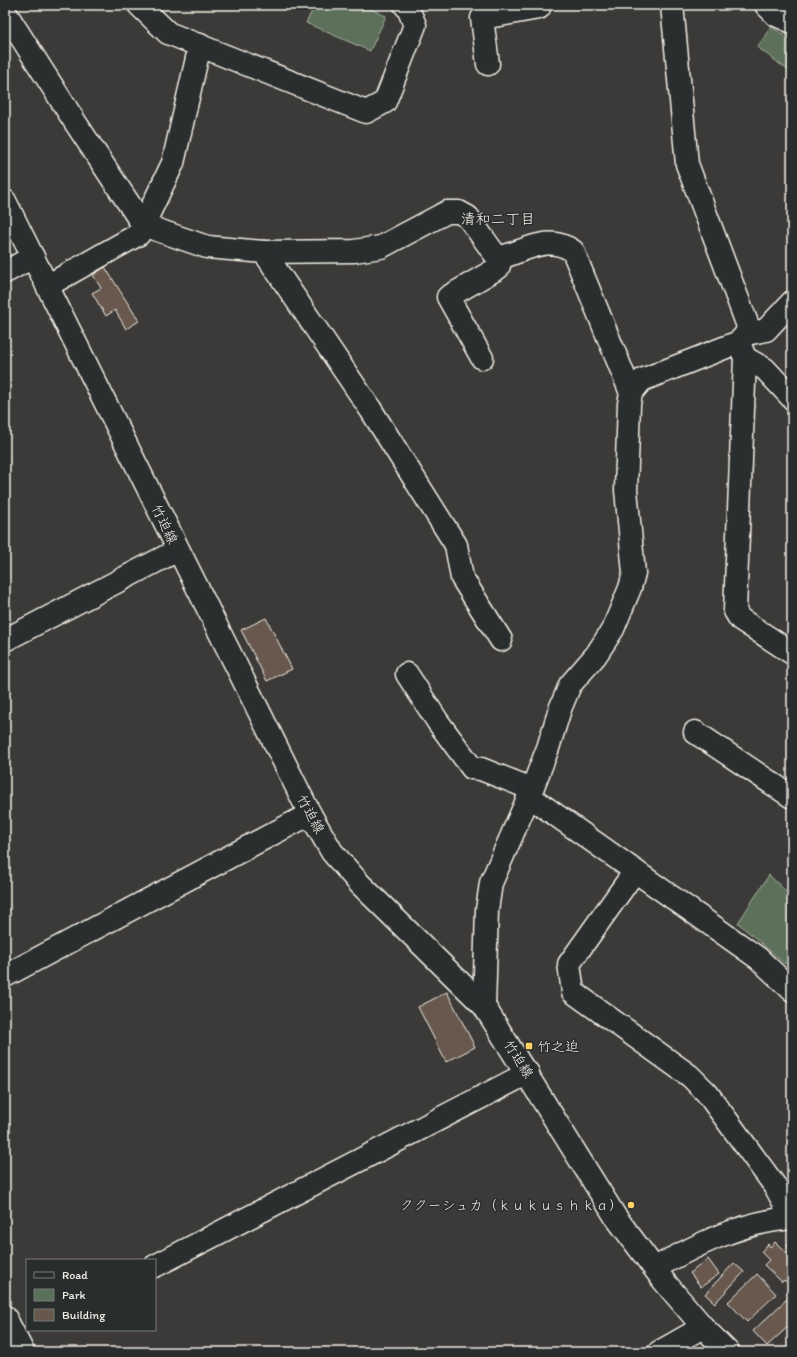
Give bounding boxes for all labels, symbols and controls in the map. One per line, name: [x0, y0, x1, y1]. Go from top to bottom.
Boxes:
district label: 清和二丁目: [460, 210, 536, 228]
street label: 竹迫線: [148, 502, 181, 547]
street label: 竹迫線: [293, 792, 328, 837]
street label: 竹迫線: [500, 1037, 537, 1082]
place label: 竹之迫: [537, 1038, 579, 1055]
marker: 竹之迫: [524, 1041, 534, 1051]
place label: ククーシュカ（ｋｕｋｕｓｈｋａ）: [400, 1197, 623, 1214]
marker: ククーシュカ（ｋｕｋｕｓｈｋａ）: [626, 1200, 636, 1210]
legend: [26, 1259, 156, 1331]
text: Road: [62, 1268, 88, 1282]
text: Park: [62, 1288, 86, 1302]
text: Building: [62, 1308, 106, 1322]

